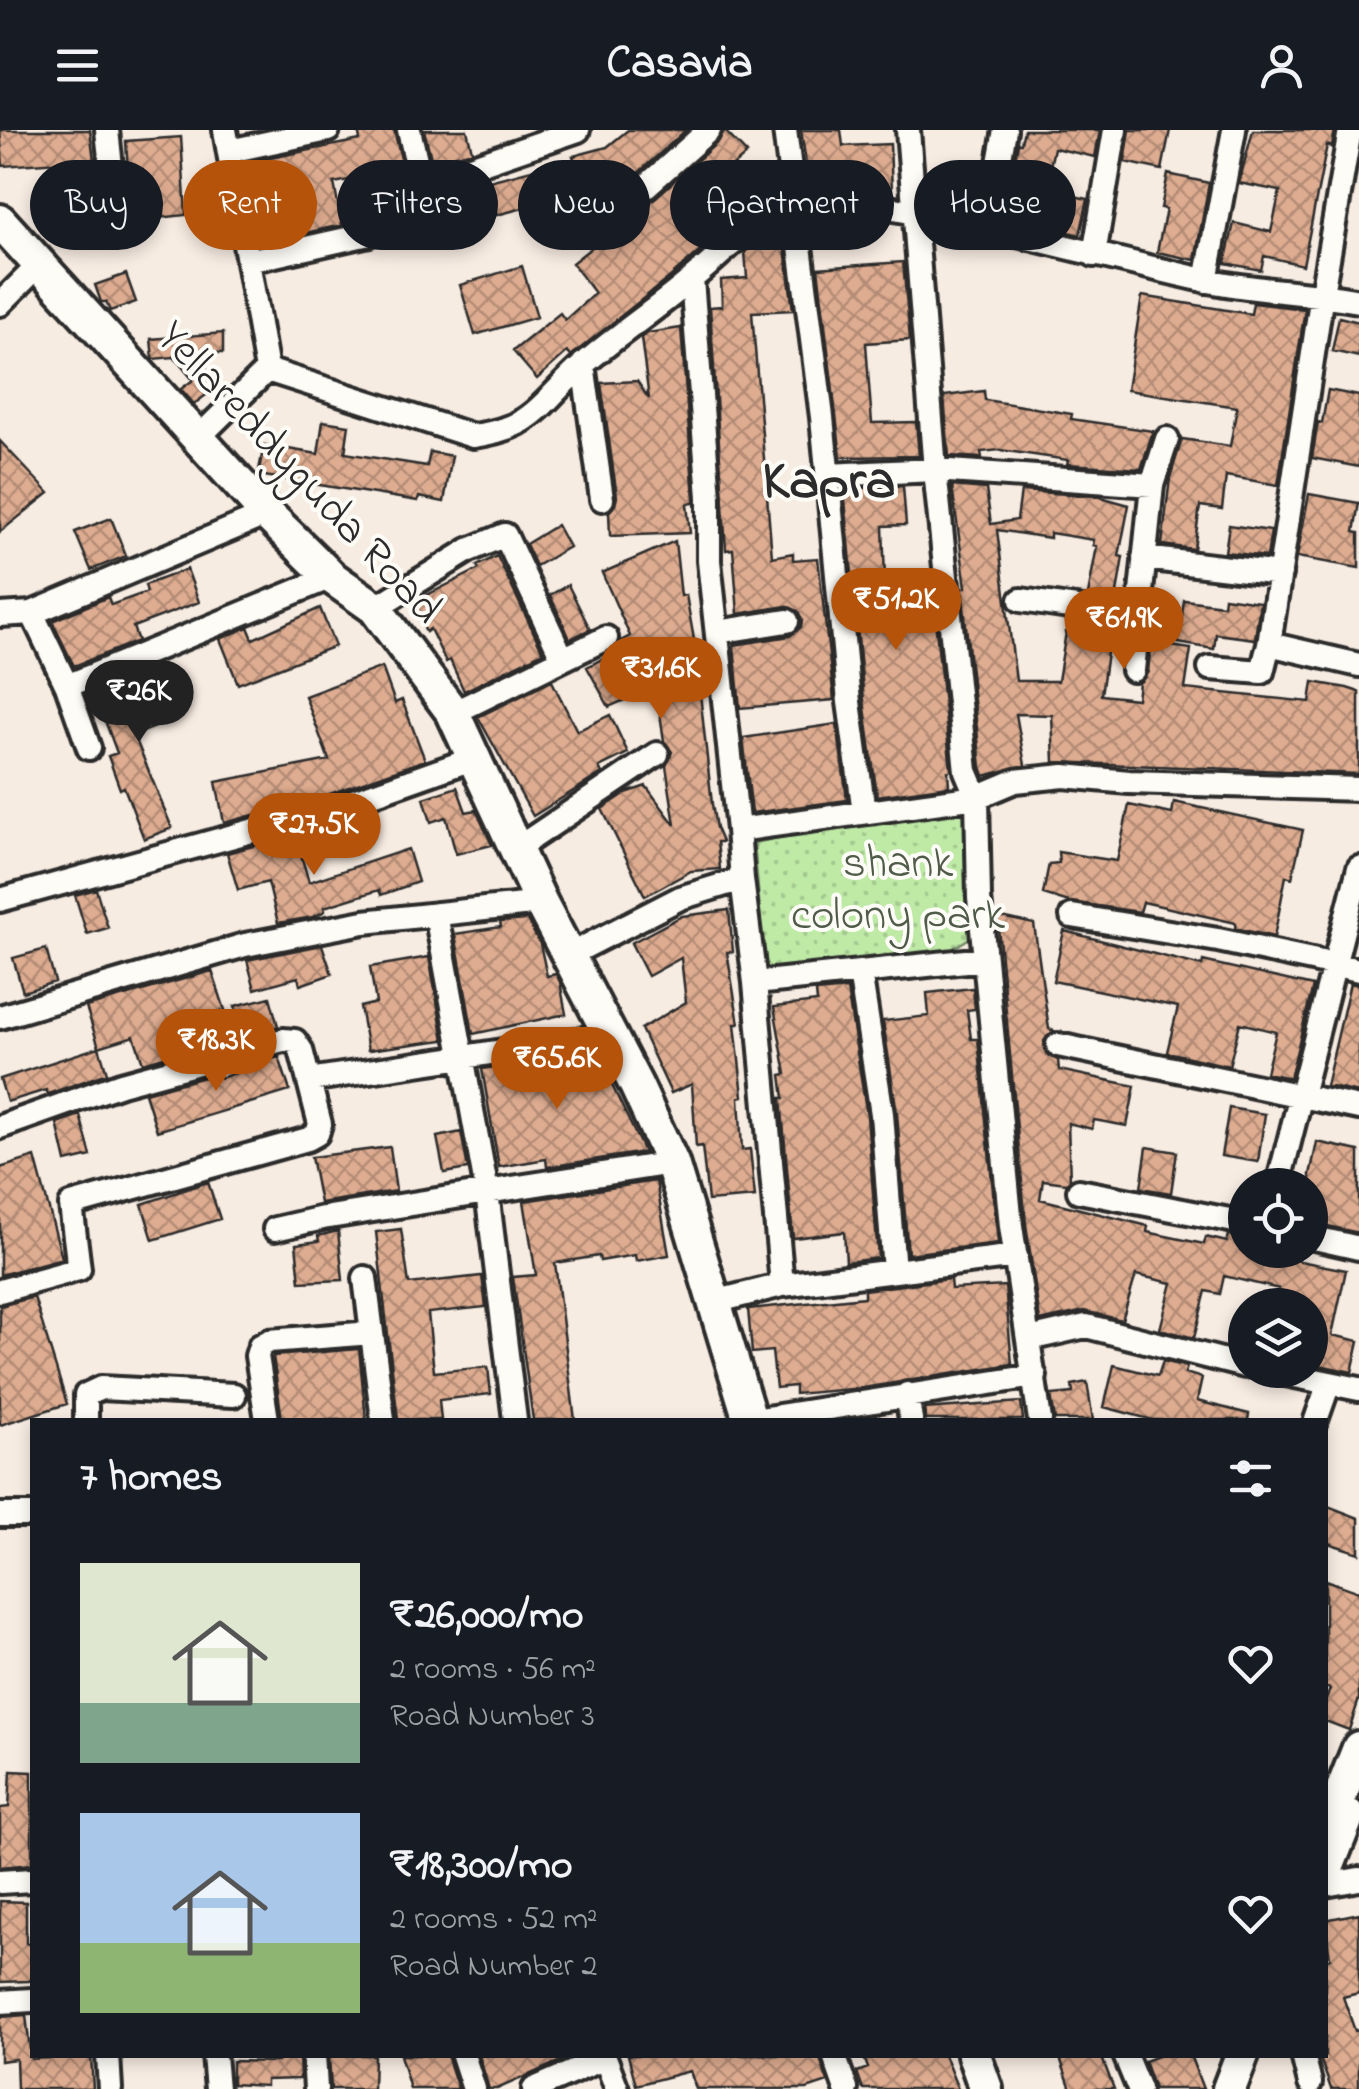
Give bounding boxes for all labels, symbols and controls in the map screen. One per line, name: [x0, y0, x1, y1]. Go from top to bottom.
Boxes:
text: Casavia: [607, 32, 752, 98]
icon: menu: [50, 38, 105, 93]
icon: person: [1254, 38, 1309, 93]
chip: Buy: [30, 160, 163, 250]
chip: Rent: [183, 160, 317, 250]
chip: Filters: [337, 160, 498, 250]
chip: New: [518, 160, 650, 250]
chip: Apartment: [670, 160, 894, 250]
chip: House: [914, 160, 1076, 250]
street label: Yellareddyguda Road: [139, 307, 457, 641]
district label: Kapra: [762, 444, 896, 524]
pin: ₹51.2K: [815, 568, 977, 653]
text: ₹51.2K: [853, 577, 939, 624]
pin: ₹61.9K: [1043, 587, 1205, 672]
text: ₹61.9K: [1086, 596, 1162, 643]
pin: ₹31.6K: [580, 637, 742, 722]
text: ₹31.6K: [622, 646, 700, 693]
pin: ₹26K: [80, 660, 198, 745]
text: ₹26K: [107, 669, 171, 716]
pin: ₹27.5K: [233, 793, 395, 878]
text: ₹27.5K: [270, 802, 358, 849]
park label: shank colony park: [791, 832, 1005, 950]
pin: ₹18.3K: [135, 1009, 297, 1094]
text: ₹18.3K: [178, 1018, 254, 1065]
pin: ₹65.6K: [476, 1027, 638, 1112]
text: ₹65.6K: [513, 1036, 601, 1083]
map controls: [1228, 1168, 1328, 1388]
button: locate: [1228, 1168, 1328, 1268]
button: layers: [1228, 1288, 1328, 1388]
text: 7 homes: [80, 1448, 222, 1509]
icon: filters: [1223, 1451, 1278, 1506]
text: ₹26,000/mo: [390, 1586, 584, 1647]
icon: home: [160, 1603, 280, 1723]
icon: heart: [1223, 1636, 1278, 1691]
text: 2 rooms · 56 m²: [390, 1647, 596, 1694]
text: Road Number 3: [390, 1694, 595, 1741]
text: ₹18,300/mo: [390, 1836, 573, 1897]
icon: home: [160, 1853, 280, 1973]
icon: heart: [1223, 1886, 1278, 1941]
text: 2 rooms · 52 m²: [390, 1897, 598, 1944]
text: Road Number 2: [390, 1944, 597, 1991]

